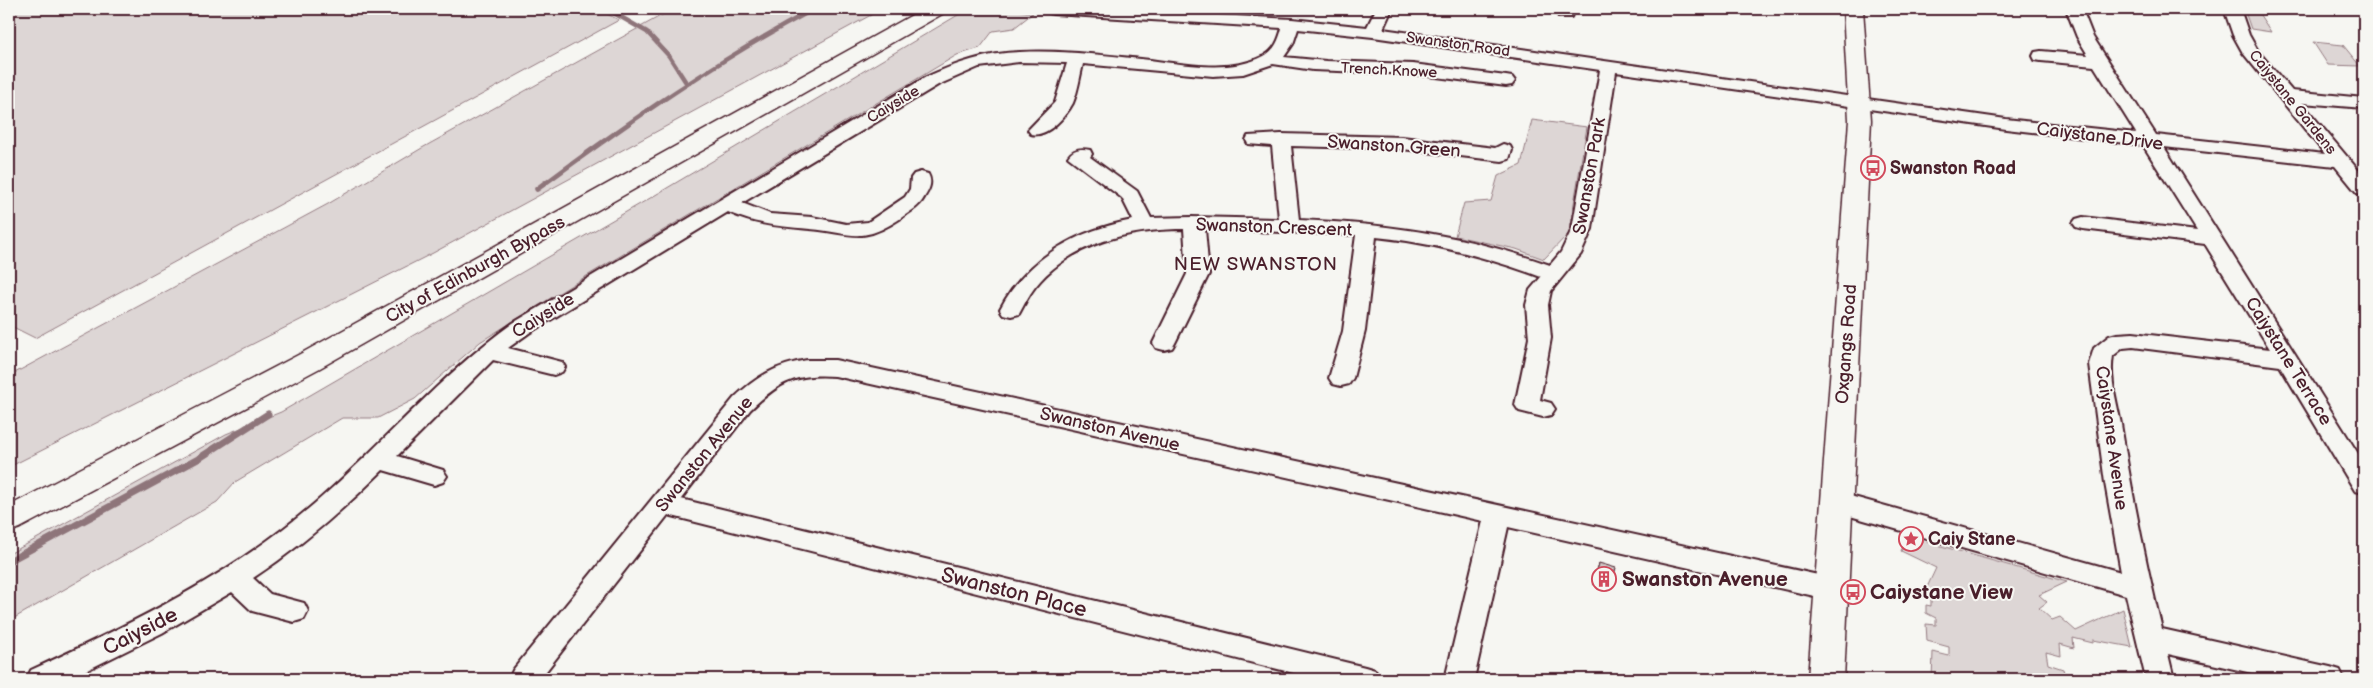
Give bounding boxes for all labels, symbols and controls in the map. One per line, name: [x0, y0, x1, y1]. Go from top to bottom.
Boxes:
street label: Swanston Road: [1405, 28, 1511, 61]
street label: Caiystane Gardens: [2245, 46, 2341, 159]
street label: Trench Knowe: [1340, 58, 1438, 83]
street label: Caiyside: [864, 81, 923, 127]
street label: Swanston Park: [1569, 116, 1610, 236]
street label: Caiystane Drive: [2036, 118, 2165, 155]
street label: Swanston Green: [1327, 131, 1461, 162]
bus stop icon: Swanston Road: [1860, 155, 1886, 181]
place label: Swanston Road: [1890, 158, 2016, 179]
street label: City of Edinburgh Bypass: [382, 211, 569, 328]
street label: Swanston Crescent: [1195, 214, 1353, 241]
district label: NEW SWANSTON: [1174, 253, 1338, 276]
street label: Oxgangs Road: [1832, 283, 1861, 405]
street label: Caiyside: [508, 288, 578, 343]
street label: Caiystane Terrace: [2241, 293, 2337, 429]
street label: Caiystane Avenue: [2091, 365, 2132, 512]
street label: Swanston Avenue: [651, 392, 758, 516]
street label: Swanston Avenue: [1038, 403, 1182, 456]
place icon: Caiy Stane: [1898, 526, 1924, 552]
place label: Caiy Stane: [1928, 529, 2015, 550]
street label: Swanston Place: [938, 562, 1089, 623]
building icon: Swanston Avenue: [1591, 566, 1617, 592]
place label: Swanston Avenue: [1622, 567, 1788, 592]
bus stop icon: Caiystane View: [1840, 579, 1866, 605]
place label: Caiystane View: [1870, 580, 2013, 605]
street label: Caiyside: [99, 602, 182, 661]

